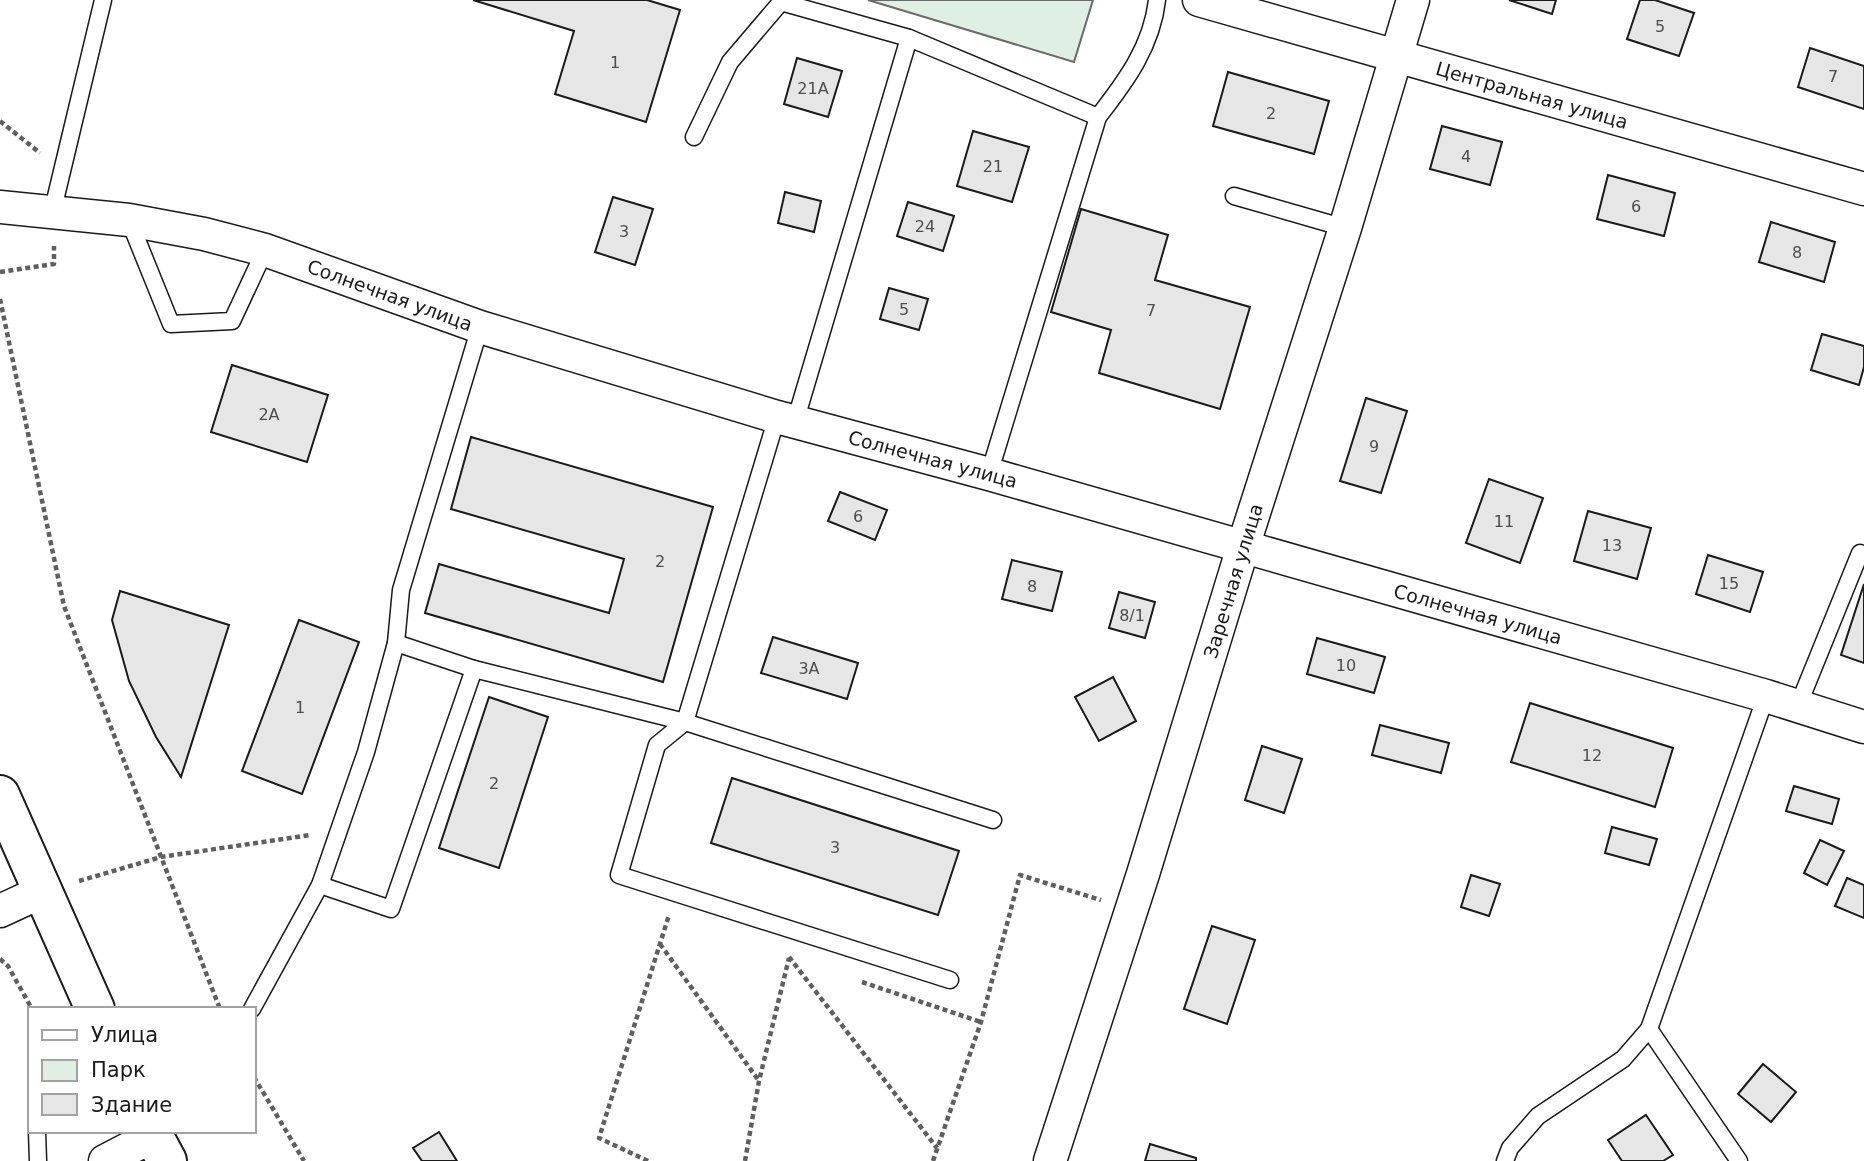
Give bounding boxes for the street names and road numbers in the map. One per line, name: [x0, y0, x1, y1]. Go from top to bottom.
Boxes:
street label: Центральная улица: [1433, 57, 1631, 133]
street label: Солнечная улица: [304, 255, 476, 335]
street label: Солнечная улица: [846, 426, 1020, 492]
street label: Заречная улица: [1199, 501, 1267, 661]
street label: Солнечная улица: [1391, 579, 1565, 649]

